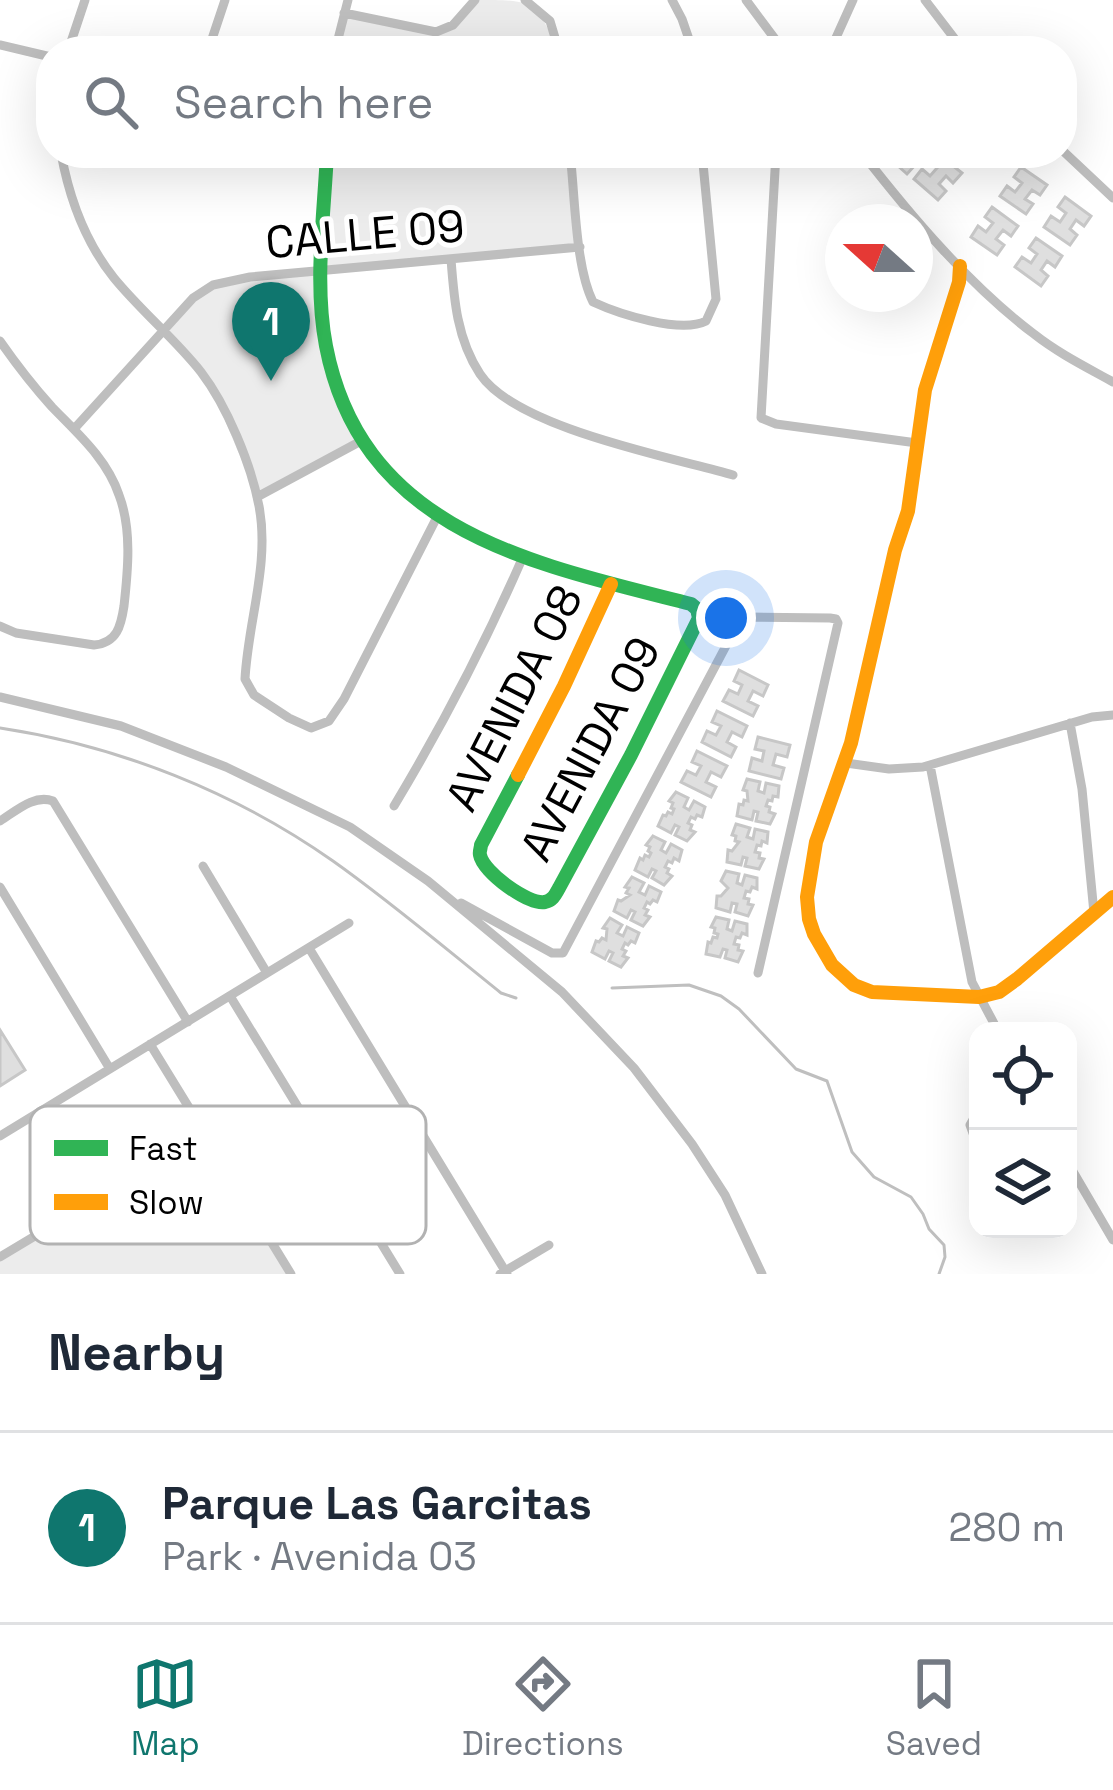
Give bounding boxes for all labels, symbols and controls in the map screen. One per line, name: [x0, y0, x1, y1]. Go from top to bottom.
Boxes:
search box: [36, 36, 1077, 168]
icon: search: [78, 69, 144, 135]
text: Search here: [174, 74, 433, 131]
street label: CALLE 09: [263, 197, 467, 271]
north arrow: [825, 204, 933, 312]
pin: 1: [232, 282, 310, 381]
street label: AVENIDA 08: [433, 576, 595, 820]
your location: [696, 588, 756, 648]
street label: AVENIDA 09: [507, 627, 673, 871]
map controls: [969, 1022, 1077, 1238]
button: locate: [969, 1022, 1077, 1130]
legend: [30, 1106, 426, 1244]
text: Fast: [129, 1128, 198, 1170]
button: layers: [969, 1130, 1077, 1238]
text: Slow: [129, 1182, 204, 1224]
text: Nearby: [48, 1320, 225, 1385]
text: Parque Las Garcitas: [162, 1475, 592, 1532]
text: 1: [78, 1503, 96, 1552]
text: 280 m: [949, 1503, 1065, 1552]
text: Park · Avenida 03: [162, 1532, 477, 1581]
tab: Map: [131, 1651, 200, 1765]
tab: Directions: [462, 1651, 624, 1765]
tab: Saved: [886, 1651, 982, 1765]

